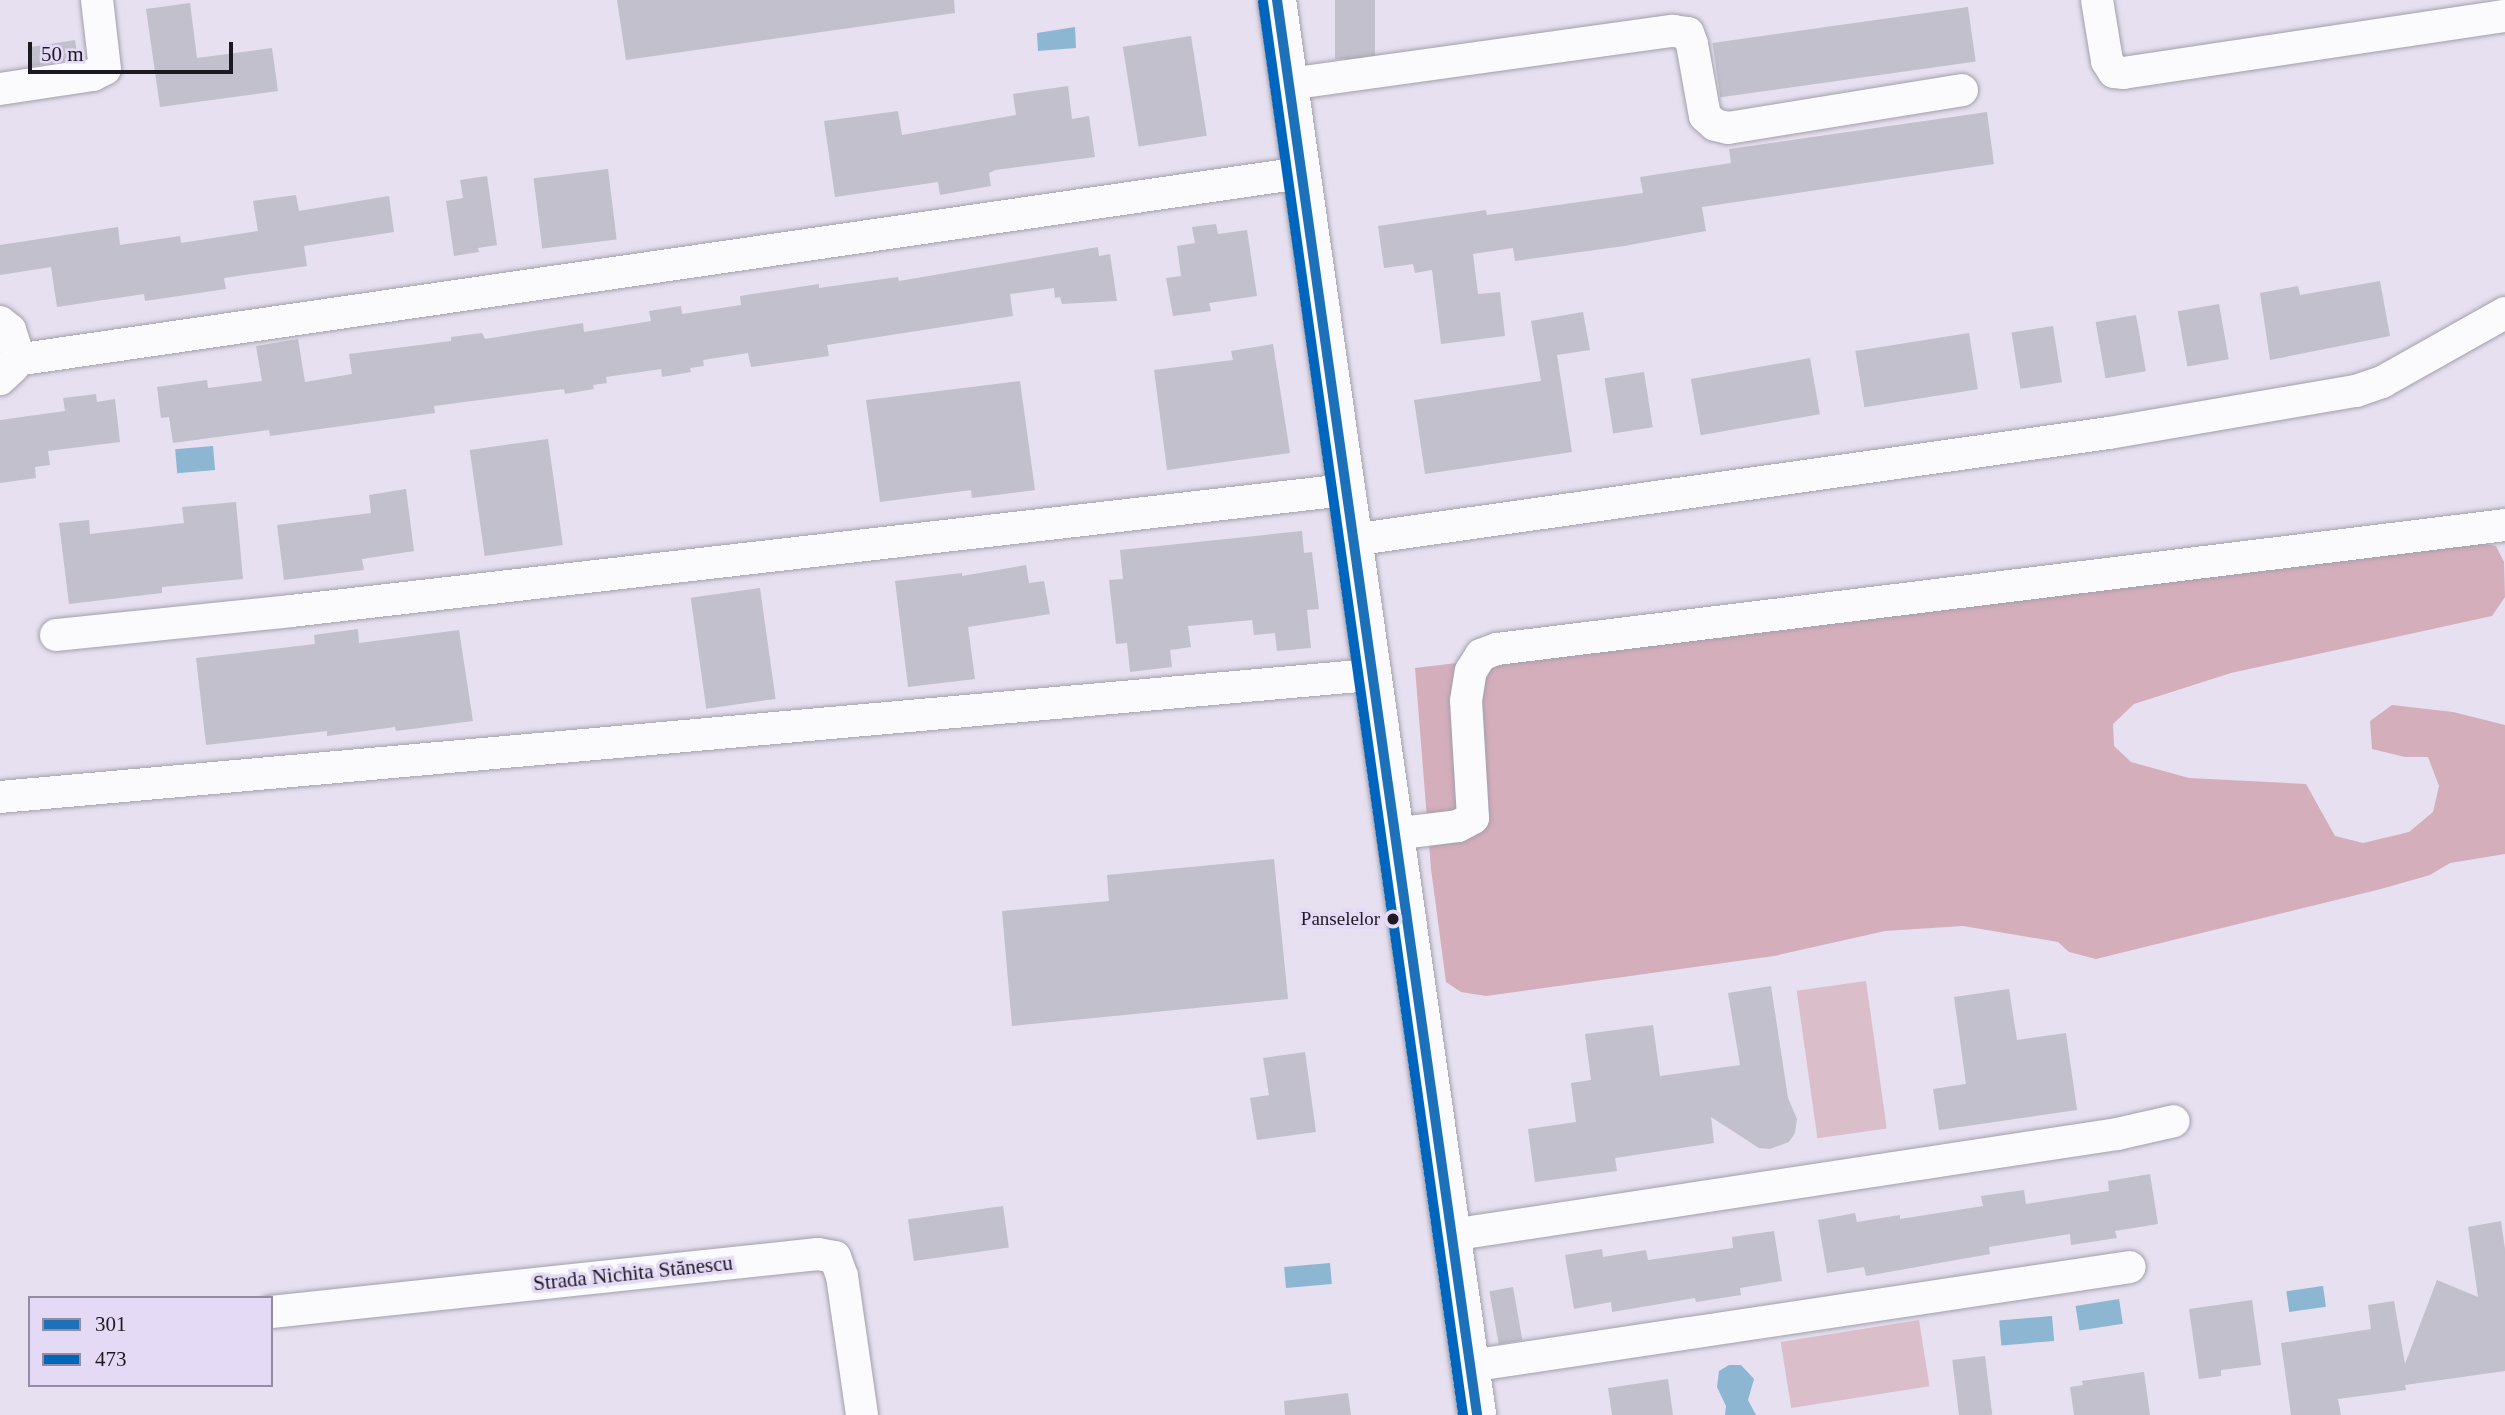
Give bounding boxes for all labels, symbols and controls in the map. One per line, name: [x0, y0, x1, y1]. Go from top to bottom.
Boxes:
scale bar: [32, 28, 236, 72]
text: 50 m: [41, 42, 84, 66]
place label: Panselelor: [1301, 908, 1380, 930]
marker: Panselelor: [1386, 912, 1400, 926]
street label: Strada Nichita Stănescu: [532, 1250, 734, 1296]
legend: [28, 1296, 273, 1387]
text: 301: [95, 1312, 127, 1336]
text: 473: [95, 1347, 127, 1371]

